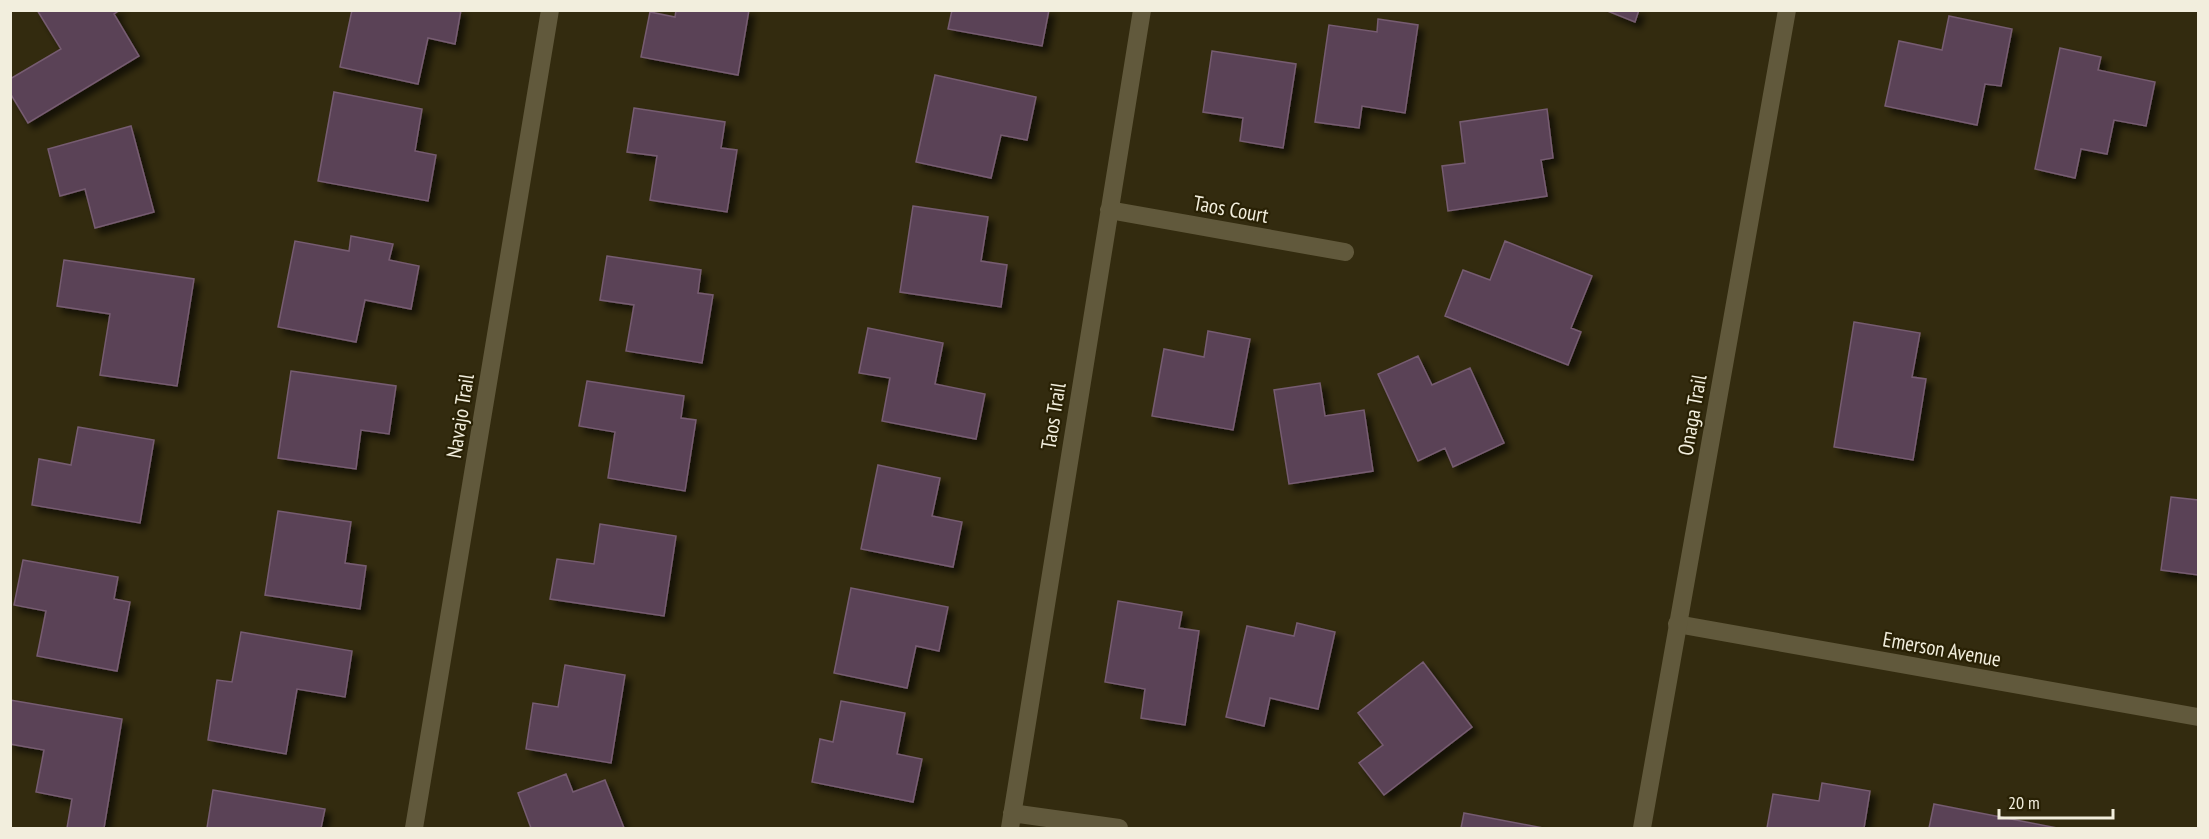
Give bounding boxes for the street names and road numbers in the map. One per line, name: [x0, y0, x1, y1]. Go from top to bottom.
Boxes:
street label: Taos Court: [1191, 189, 1271, 229]
street label: Navajo Trail: [440, 372, 480, 460]
street label: Onaga Trail: [1672, 372, 1712, 458]
street label: Taos Trail: [1034, 381, 1072, 451]
street label: Emerson Avenue: [1881, 625, 2003, 673]

